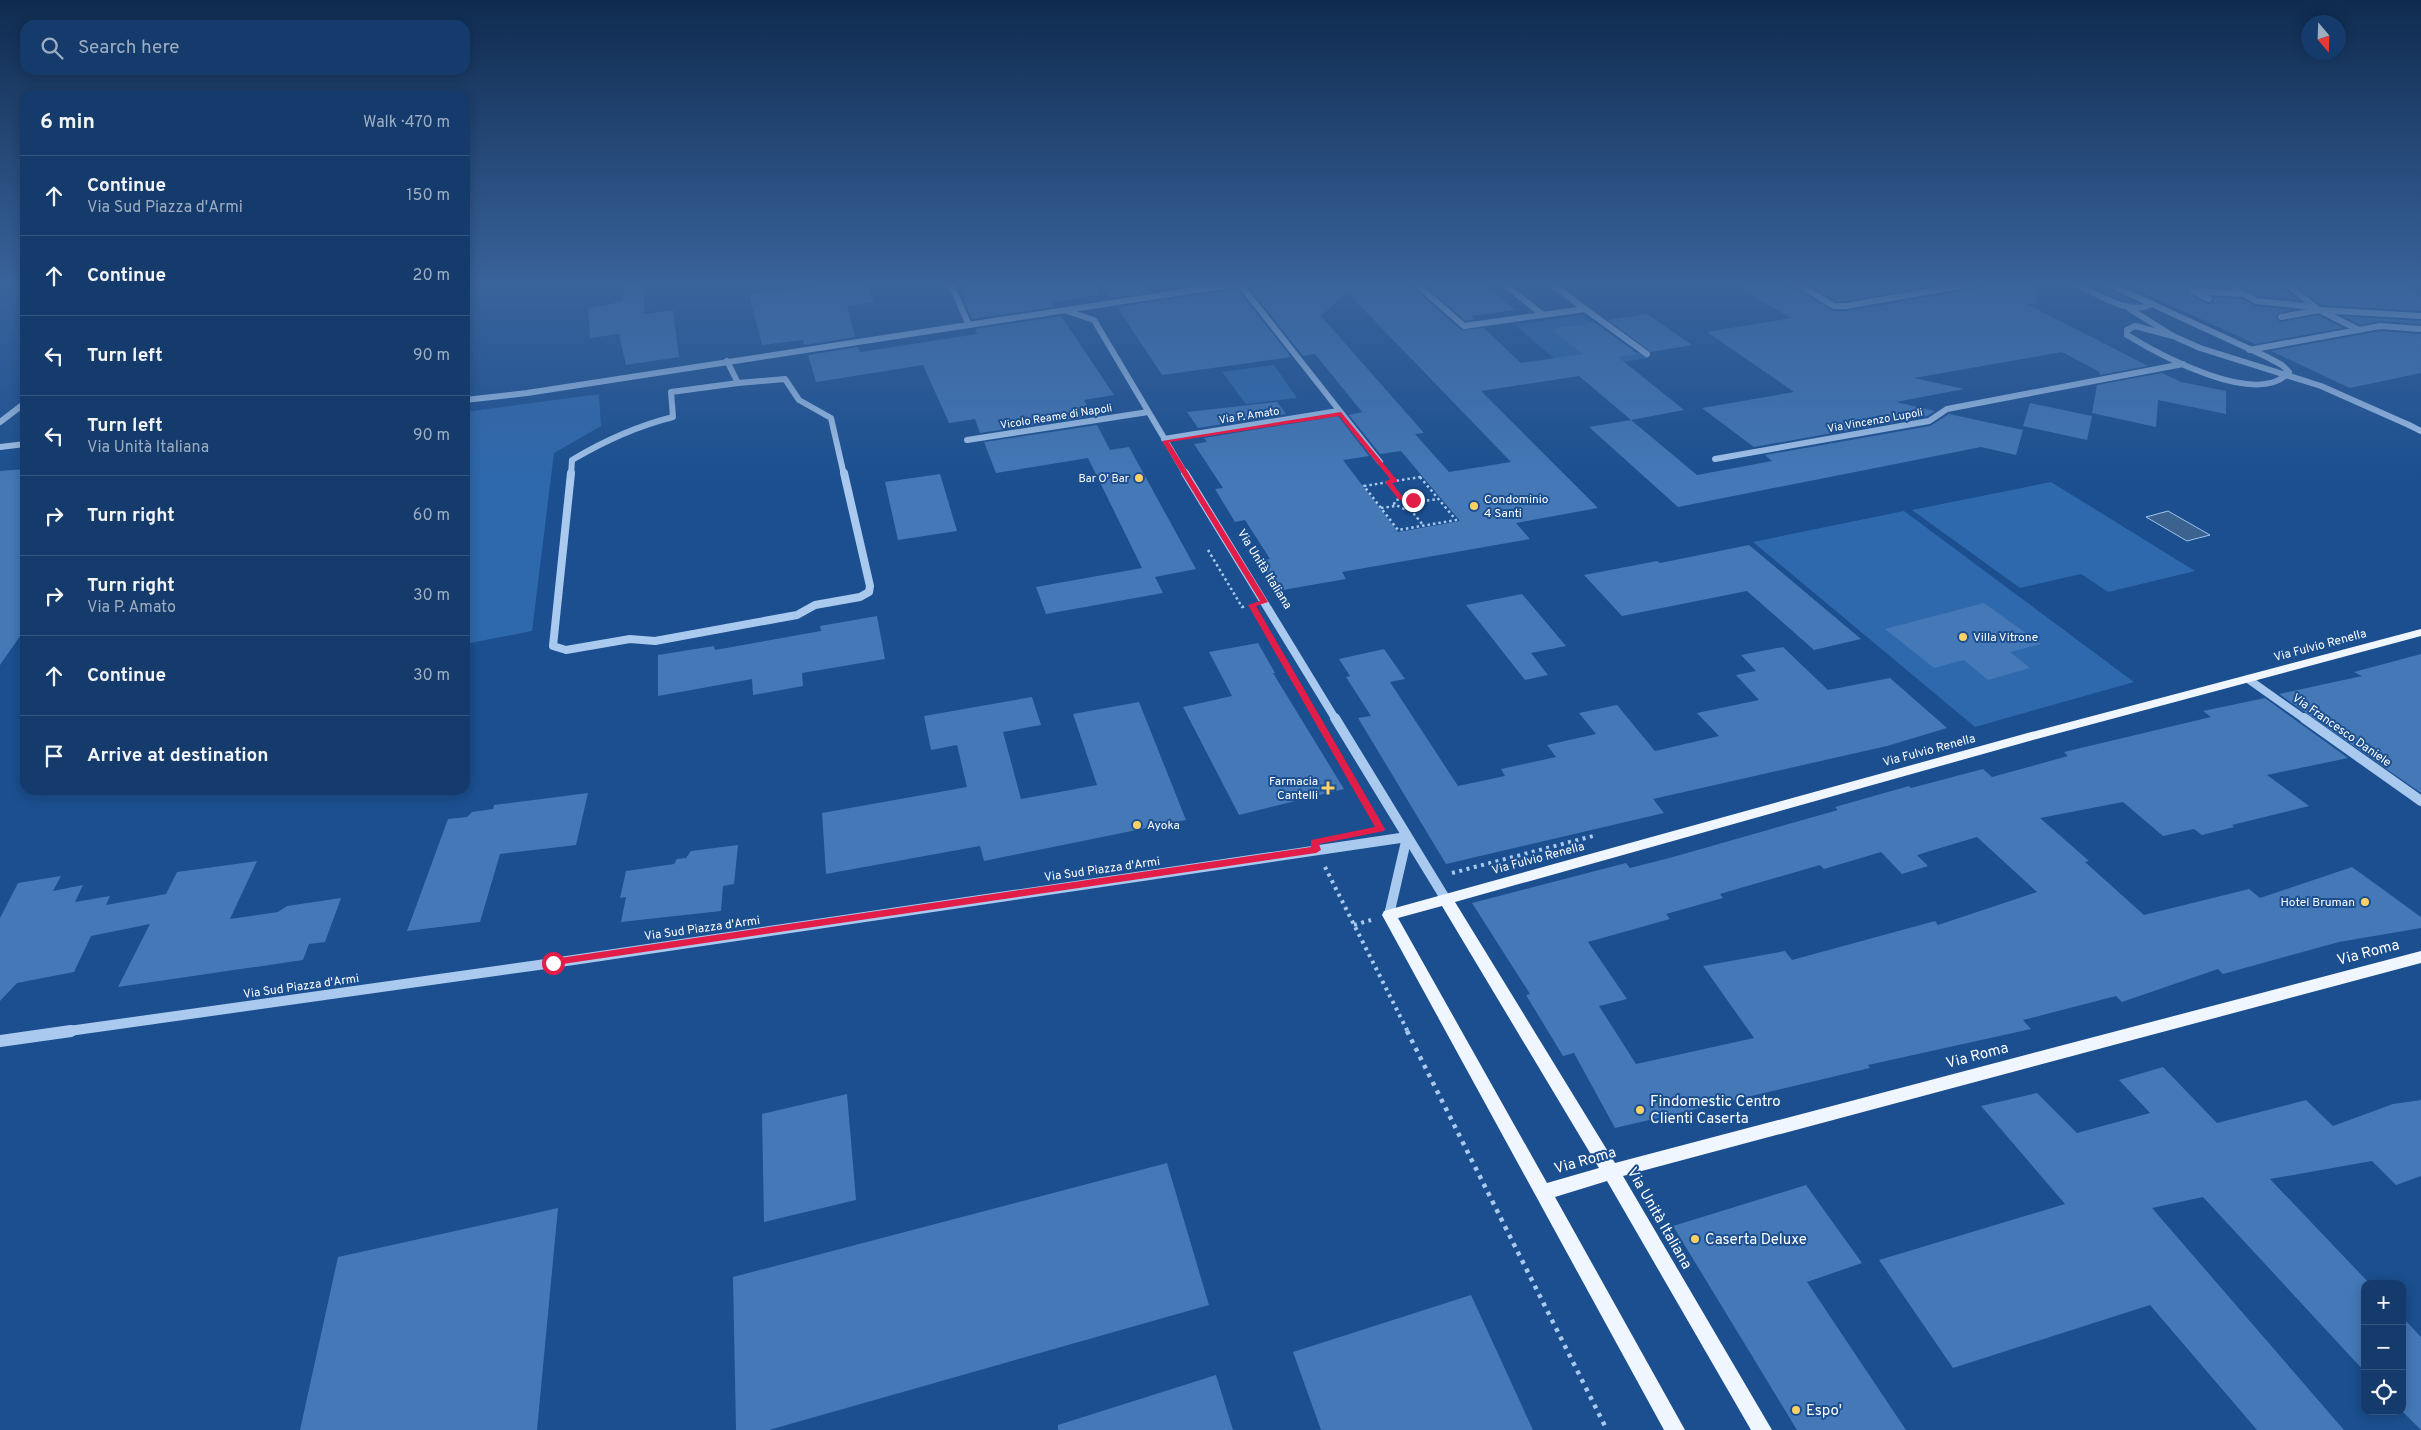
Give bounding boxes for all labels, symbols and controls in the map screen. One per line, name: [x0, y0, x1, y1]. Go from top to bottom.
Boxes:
north arrow: [2301, 15, 2346, 60]
search box: [20, 20, 470, 75]
icon: search: [38, 34, 66, 62]
text: Search here: [78, 36, 180, 60]
text: 6 min: [40, 109, 95, 136]
text: Walk · 470 m: [363, 113, 450, 133]
text: Continue: [87, 174, 166, 198]
icon: ahead: [40, 182, 68, 210]
text: 150 m: [407, 186, 450, 206]
text: Via Sud Piazza d'Armi: [87, 198, 243, 218]
icon: ahead: [40, 262, 68, 290]
text: Continue: [87, 264, 166, 288]
text: 20 m: [413, 266, 450, 286]
icon: left: [40, 342, 68, 370]
text: Turn left: [87, 344, 163, 368]
text: 90 m: [413, 346, 450, 366]
street label: Vicolo Reame di Napoli: [999, 401, 1113, 433]
street label: Via P. Amato: [1218, 404, 1280, 428]
street label: Via Vincenzo Lupoli: [1826, 406, 1924, 436]
text: Turn left: [87, 414, 163, 438]
icon: left: [40, 422, 68, 450]
text: 90 m: [413, 426, 450, 446]
text: Via Unità Italiana: [87, 438, 209, 458]
place label: Bar O' Bar: [1078, 472, 1130, 486]
marker: Bar O' Bar: [1133, 472, 1145, 484]
route end: [1402, 489, 1425, 512]
place label: Condominio 4 Santi: [1484, 492, 1549, 522]
marker: Condominio 4 Santi: [1468, 500, 1480, 512]
icon: right: [40, 502, 68, 530]
text: Turn right: [87, 504, 175, 528]
text: 60 m: [413, 506, 450, 526]
street label: Via Unità Italiana: [1233, 526, 1295, 613]
text: Turn right: [87, 574, 175, 598]
icon: right: [40, 582, 68, 610]
text: 30 m: [413, 586, 450, 606]
text: Via P. Amato: [87, 598, 176, 618]
street label: Via Fulvio Renella: [2272, 626, 2368, 666]
place label: Villa Vitrone: [1973, 630, 2038, 646]
marker: Villa Vitrone: [1957, 631, 1969, 643]
icon: ahead: [40, 662, 68, 690]
text: Continue: [87, 664, 166, 688]
text: 30 m: [413, 666, 450, 686]
street label: Via Francesco Daniele: [2289, 691, 2394, 771]
street label: Via Fulvio Renella: [1881, 731, 1977, 771]
icon: arrive: [40, 742, 68, 770]
text: Arrive at destination: [87, 744, 268, 768]
place label: Farmacia Cantelli: [1269, 774, 1318, 804]
marker: Farmacia Cantelli: [1322, 782, 1334, 794]
place label: Ayoka: [1147, 818, 1180, 834]
marker: Ayoka: [1131, 819, 1143, 831]
street label: Via Fulvio Renella: [1490, 839, 1586, 879]
street label: Via Sud Piazza d'Armi: [1043, 854, 1161, 886]
place label: Hotel Bruman: [2280, 895, 2355, 911]
marker: Hotel Bruman: [2359, 896, 2371, 908]
street label: Via Sud Piazza d'Armi: [643, 913, 761, 945]
street label: Via Roma: [2335, 936, 2402, 971]
route start: [542, 952, 565, 975]
street label: Via Sud Piazza d'Armi: [242, 971, 360, 1003]
street label: Via Roma: [1944, 1039, 2011, 1074]
place label: Findomestic Centro Clienti Caserta: [1650, 1093, 1781, 1129]
marker: Findomestic Centro Clienti Caserta: [1634, 1104, 1646, 1116]
street label: Via Roma: [1552, 1144, 1619, 1179]
street label: Via Unità Italiana: [1622, 1164, 1696, 1273]
place label: Caserta Deluxe: [1705, 1231, 1807, 1250]
marker: Caserta Deluxe: [1689, 1233, 1701, 1245]
map controls: [2361, 1280, 2406, 1415]
button: +: [2361, 1280, 2406, 1325]
button: −: [2361, 1325, 2406, 1370]
button: locate: [2361, 1370, 2406, 1415]
place label: Espo': [1806, 1402, 1842, 1421]
marker: Espo': [1790, 1404, 1802, 1416]

